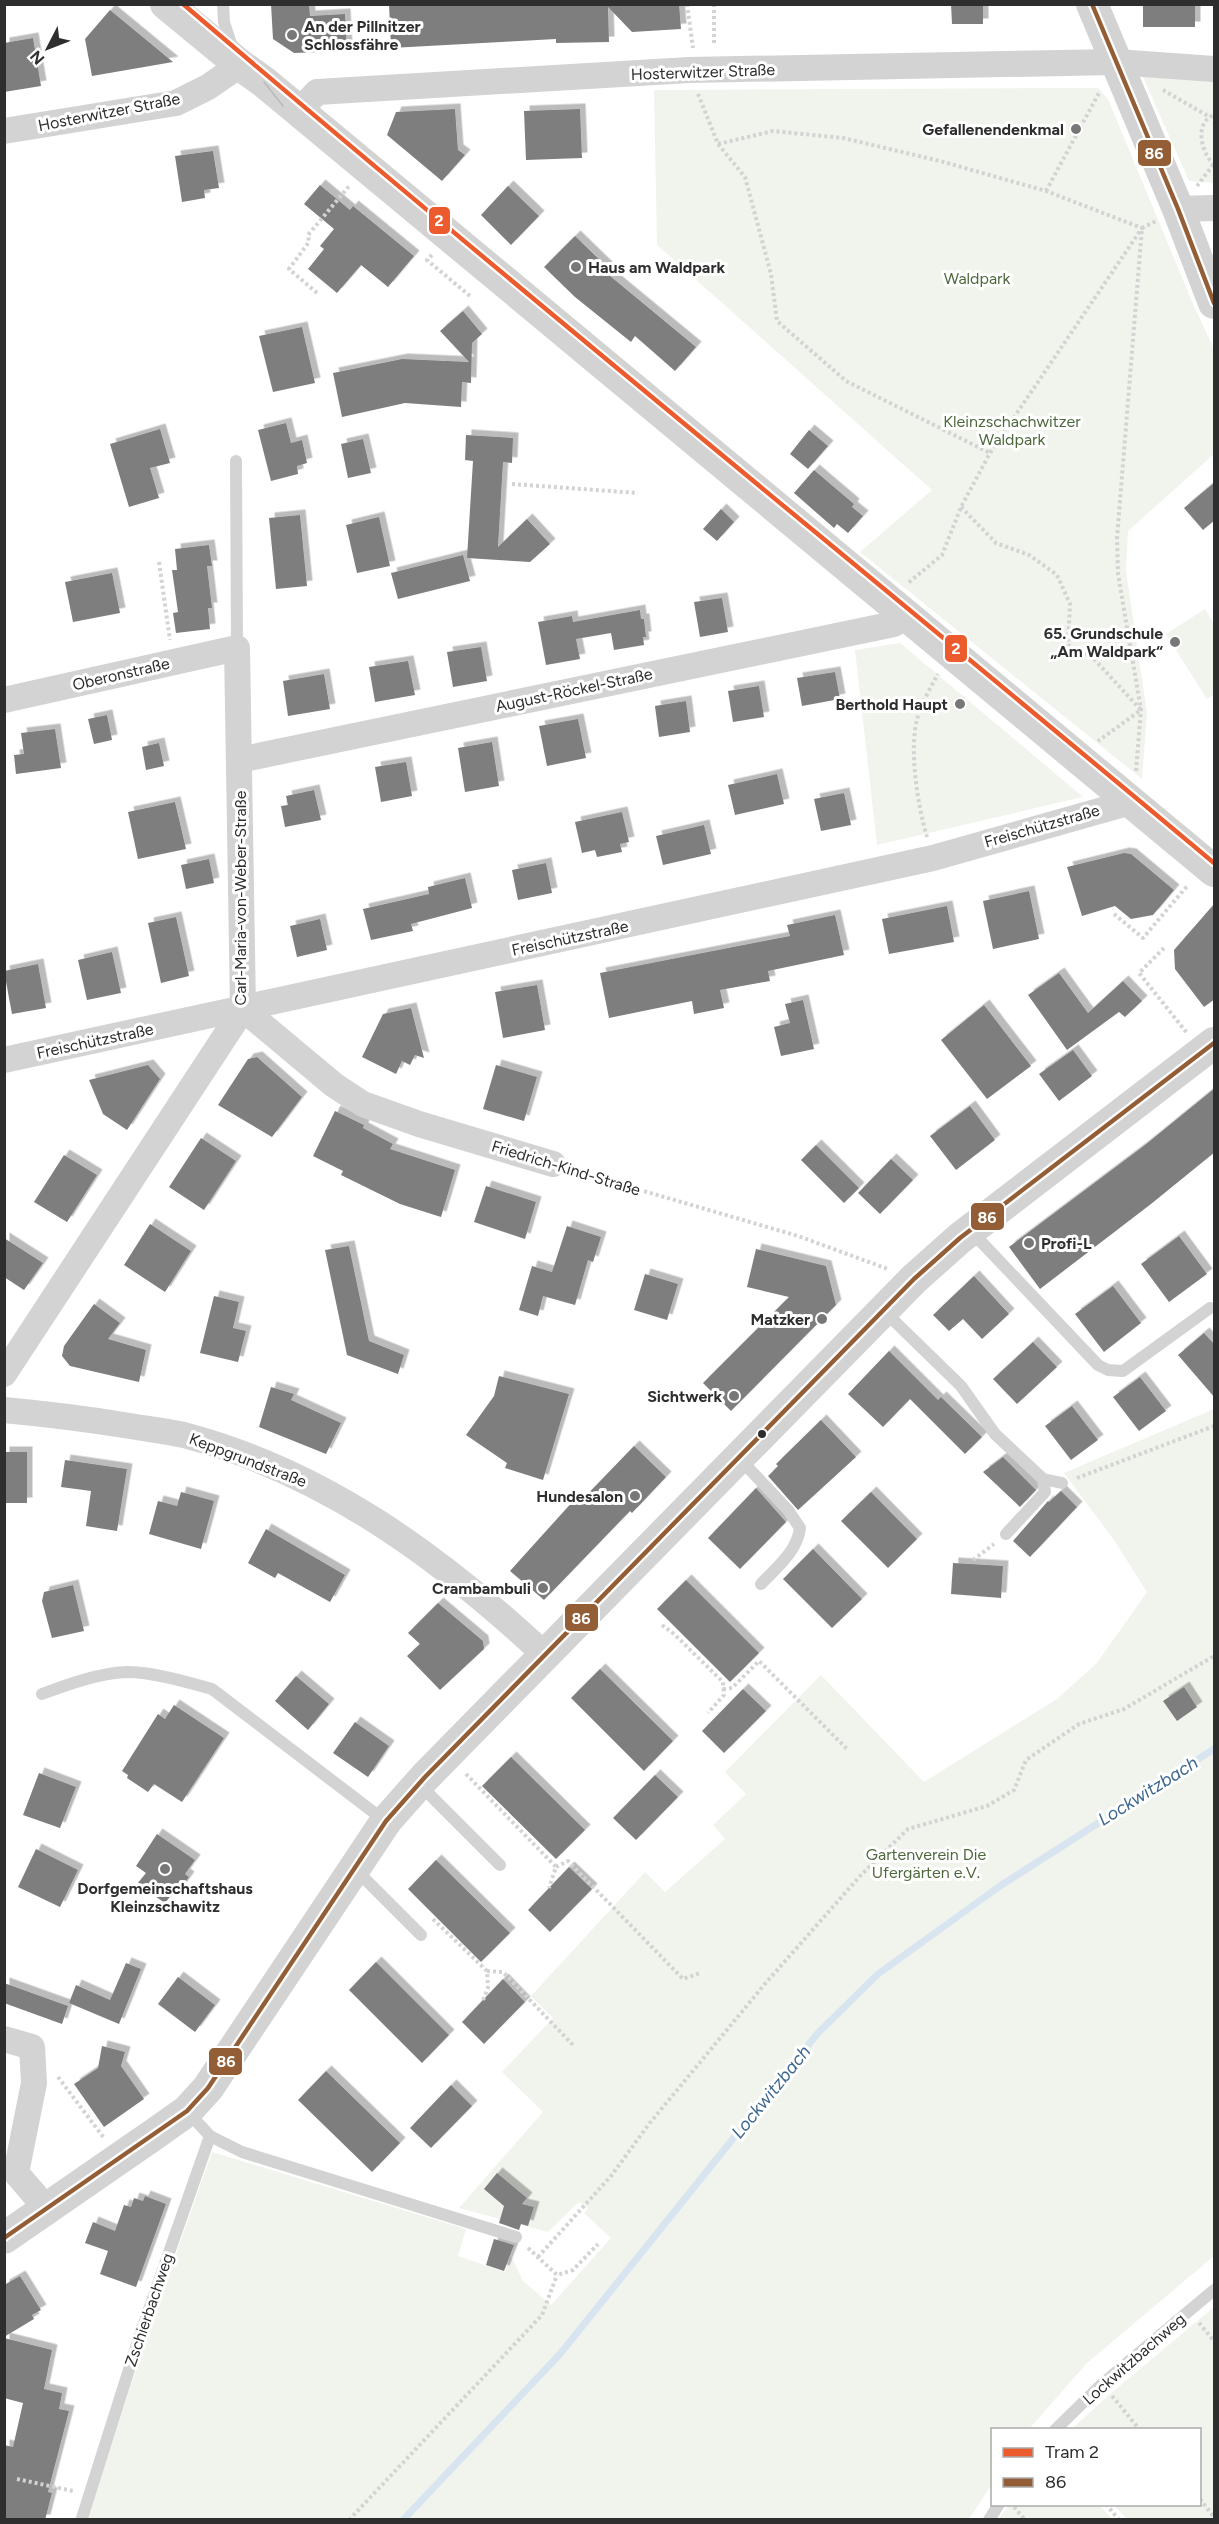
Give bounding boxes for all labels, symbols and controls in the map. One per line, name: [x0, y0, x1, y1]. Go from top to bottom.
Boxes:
place label: An der Pillnitzer Schlossfähre: [304, 17, 421, 54]
north arrow: [18, 18, 78, 78]
marker: An der Pillnitzer Schlossfähre: [285, 28, 299, 42]
text: N: [26, 47, 48, 69]
street label: Hosterwitzer Straße: [631, 60, 776, 84]
street label: Hosterwitzer Straße: [36, 89, 182, 135]
place label: Gefallenendenkmal: [922, 120, 1064, 139]
marker: Gefallenendenkmal: [1069, 122, 1083, 136]
line badge: 86: [1137, 139, 1172, 167]
text: 86: [1144, 144, 1164, 163]
line badge: 2: [428, 206, 451, 235]
text: 2: [434, 211, 444, 230]
place label: Haus am Waldpark: [588, 258, 725, 277]
marker: Haus am Waldpark: [569, 260, 583, 274]
park label: Waldpark: [944, 269, 1011, 288]
park label: Kleinzschachwitzer Waldpark: [943, 412, 1081, 449]
place label: 65. Grundschule „Am Waldpark“: [1044, 624, 1163, 661]
line badge: 2: [944, 634, 968, 663]
marker: 65. Grundschule „Am Waldpark“: [1168, 635, 1182, 649]
text: 2: [951, 639, 961, 658]
street label: Oberonstraße: [71, 654, 172, 694]
street label: August-Röckel-Straße: [494, 664, 654, 716]
place label: Berthold Haupt: [836, 695, 948, 714]
marker: Berthold Haupt: [953, 697, 967, 711]
street label: Carl-Maria-von-Weber-Straße: [231, 790, 250, 1005]
street label: Freischützstraße: [982, 800, 1102, 852]
street label: Freischützstraße: [510, 916, 630, 960]
street label: Freischützstraße: [35, 1019, 155, 1063]
street label: Friedrich-Kind-Straße: [489, 1136, 643, 1200]
line badge: 86: [970, 1202, 1005, 1231]
text: 86: [977, 1208, 997, 1227]
place label: Profi-L: [1041, 1234, 1092, 1253]
marker: Profi-L: [1022, 1236, 1036, 1250]
place label: Matzker: [751, 1310, 810, 1329]
marker: Matzker: [815, 1312, 829, 1326]
place label: Sichtwerk: [647, 1387, 722, 1406]
marker: Sichtwerk: [727, 1389, 741, 1403]
unlabelled marker: [756, 1428, 768, 1440]
street label: Keppgrundstraße: [187, 1429, 310, 1491]
place label: Hundesalon: [536, 1487, 623, 1506]
marker: Hundesalon: [628, 1489, 642, 1503]
place label: Crambambuli: [432, 1579, 531, 1598]
marker: Crambambuli: [536, 1581, 550, 1595]
line badge: 86: [564, 1603, 599, 1632]
text: 86: [571, 1609, 591, 1628]
water label: Lockwitzbach: [1094, 1752, 1202, 1830]
park label: Gartenverein Die Ufergärten e.V.: [866, 1845, 986, 1882]
marker: Dorfgemeinschaftshaus Kleinzschawitz: [158, 1862, 172, 1876]
place label: Dorfgemeinschaftshaus Kleinzschawitz: [77, 1879, 253, 1916]
water label: Lockwitzbach: [727, 2041, 815, 2143]
line badge: 86: [208, 2047, 243, 2076]
text: 86: [216, 2052, 236, 2071]
street label: Zschierbachweg: [121, 2251, 177, 2369]
street label: Lockwitzbachweg: [1079, 2309, 1189, 2409]
legend: [991, 2428, 1201, 2506]
text: Tram 2: [1045, 2441, 1099, 2463]
text: 86: [1045, 2471, 1066, 2493]

